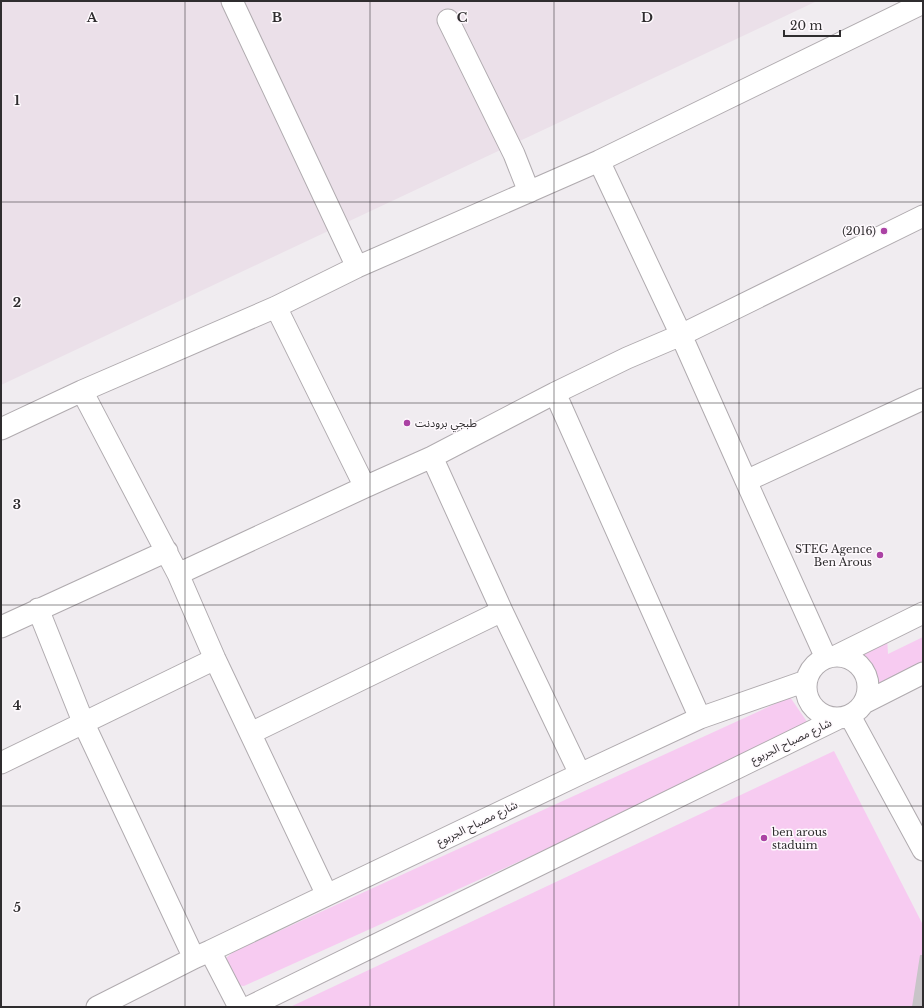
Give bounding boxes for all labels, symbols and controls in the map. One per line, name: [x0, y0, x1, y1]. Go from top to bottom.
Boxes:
text: A: [86, 9, 98, 26]
text: B: [272, 9, 282, 26]
text: C: [457, 9, 468, 26]
text: D: [641, 9, 653, 26]
scale bar: [784, 12, 840, 38]
text: 20 m: [790, 18, 822, 33]
text: 1: [14, 92, 20, 109]
place label: (2016): [842, 224, 876, 238]
marker: (2016): [879, 226, 889, 236]
text: 2: [13, 294, 21, 311]
place label: طبجي برودنت: [415, 416, 477, 433]
marker: طبجي برودنت: [402, 418, 412, 428]
text: 3: [13, 496, 21, 513]
place label: STEG Agence Ben Arous: [795, 542, 872, 569]
marker: STEG Agence Ben Arous: [875, 550, 885, 560]
text: 4: [13, 697, 22, 714]
street label: شارع مصباح الجربوع: [748, 715, 834, 768]
street label: شارع مصباح الجربوع: [434, 797, 520, 850]
place label: ben arous staduim: [771, 825, 827, 852]
marker: ben arous staduim: [759, 833, 769, 843]
text: 5: [13, 899, 21, 916]

